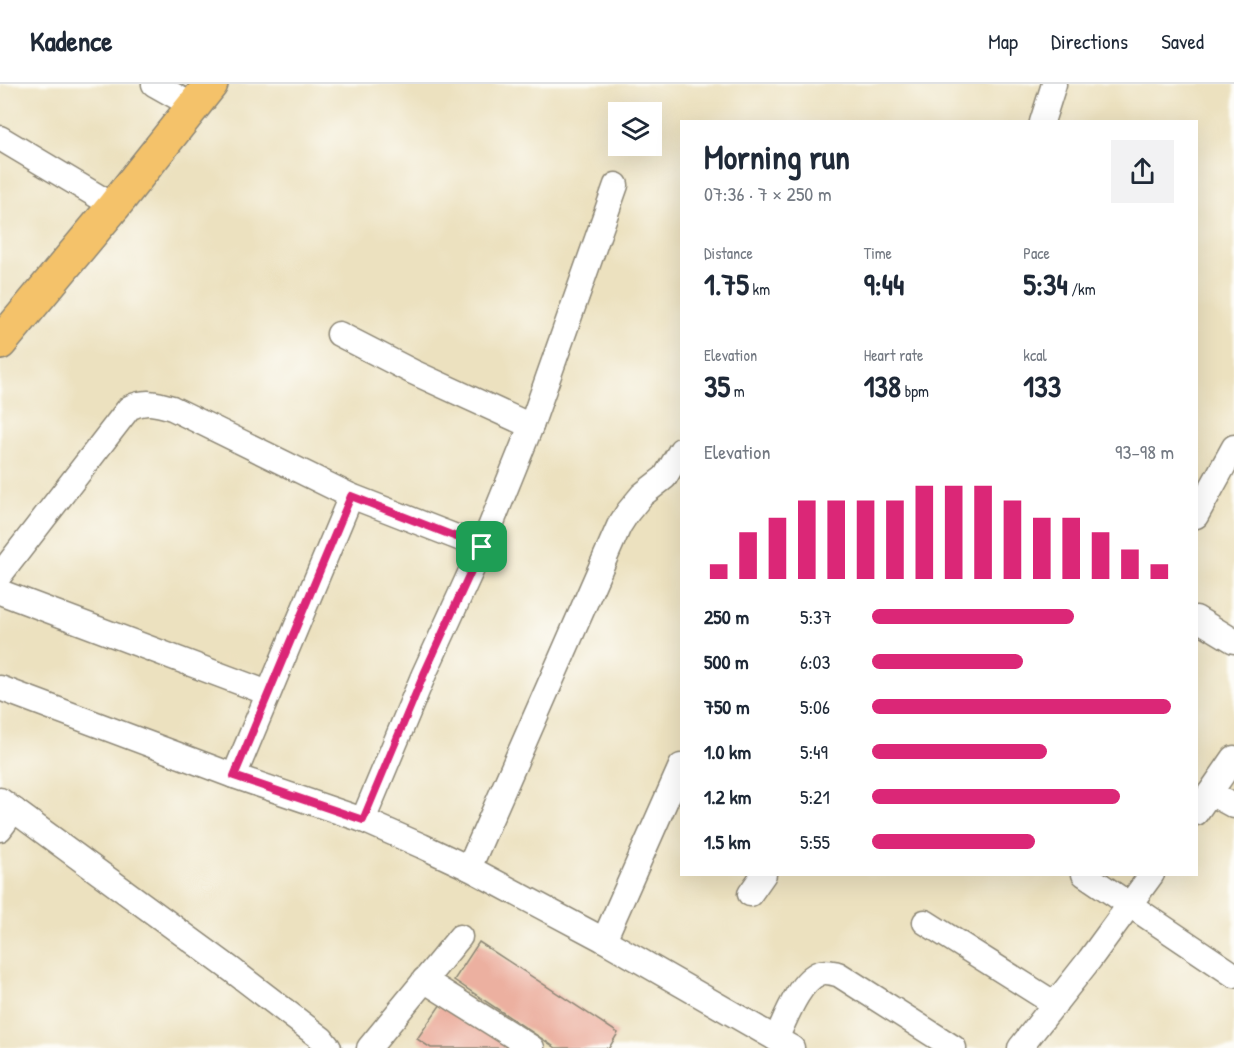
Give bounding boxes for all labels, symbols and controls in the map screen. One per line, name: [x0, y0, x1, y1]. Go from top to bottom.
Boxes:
text: Kadence: [30, 22, 112, 60]
text: Map: [988, 27, 1018, 56]
text: Directions: [1051, 27, 1128, 56]
text: Saved: [1161, 27, 1204, 56]
map controls: [608, 102, 662, 156]
button: layers: [608, 102, 662, 156]
text: Morning run: [704, 135, 850, 179]
button: share: [1111, 140, 1174, 203]
text: 07:36 · 7 × 250 m: [704, 180, 832, 207]
text: Distance: [704, 242, 753, 264]
text: Time: [864, 242, 892, 264]
text: Pace: [1023, 242, 1050, 264]
text: 1.75: [704, 264, 749, 304]
text: 9:44: [864, 264, 904, 304]
text: 5:34: [1023, 264, 1068, 304]
text: km: [749, 278, 770, 300]
text: /km: [1068, 278, 1096, 300]
text: Elevation: [704, 344, 757, 366]
text: Heart rate: [864, 344, 923, 366]
text: kcal: [1023, 344, 1047, 366]
text: 35: [704, 366, 730, 406]
text: 138: [864, 366, 901, 406]
text: 133: [1023, 366, 1061, 406]
text: m: [730, 380, 745, 402]
text: bpm: [901, 380, 929, 402]
text: Elevation: [704, 438, 770, 465]
text: 93–98 m: [1115, 438, 1174, 465]
pin: [456, 521, 507, 572]
icon: arrive: [465, 530, 498, 563]
text: 250 m: [704, 603, 749, 630]
text: 5:37: [800, 603, 832, 630]
text: 500 m: [704, 648, 749, 675]
text: 6:03: [800, 648, 831, 675]
text: 750 m: [704, 693, 750, 720]
text: 5:06: [800, 693, 830, 720]
text: 1.0 km: [704, 738, 751, 765]
text: 5:49: [800, 738, 828, 765]
text: 1.2 km: [704, 783, 751, 810]
text: 5:21: [800, 783, 830, 810]
text: 1.5 km: [704, 828, 751, 855]
text: 5:55: [800, 828, 830, 855]

